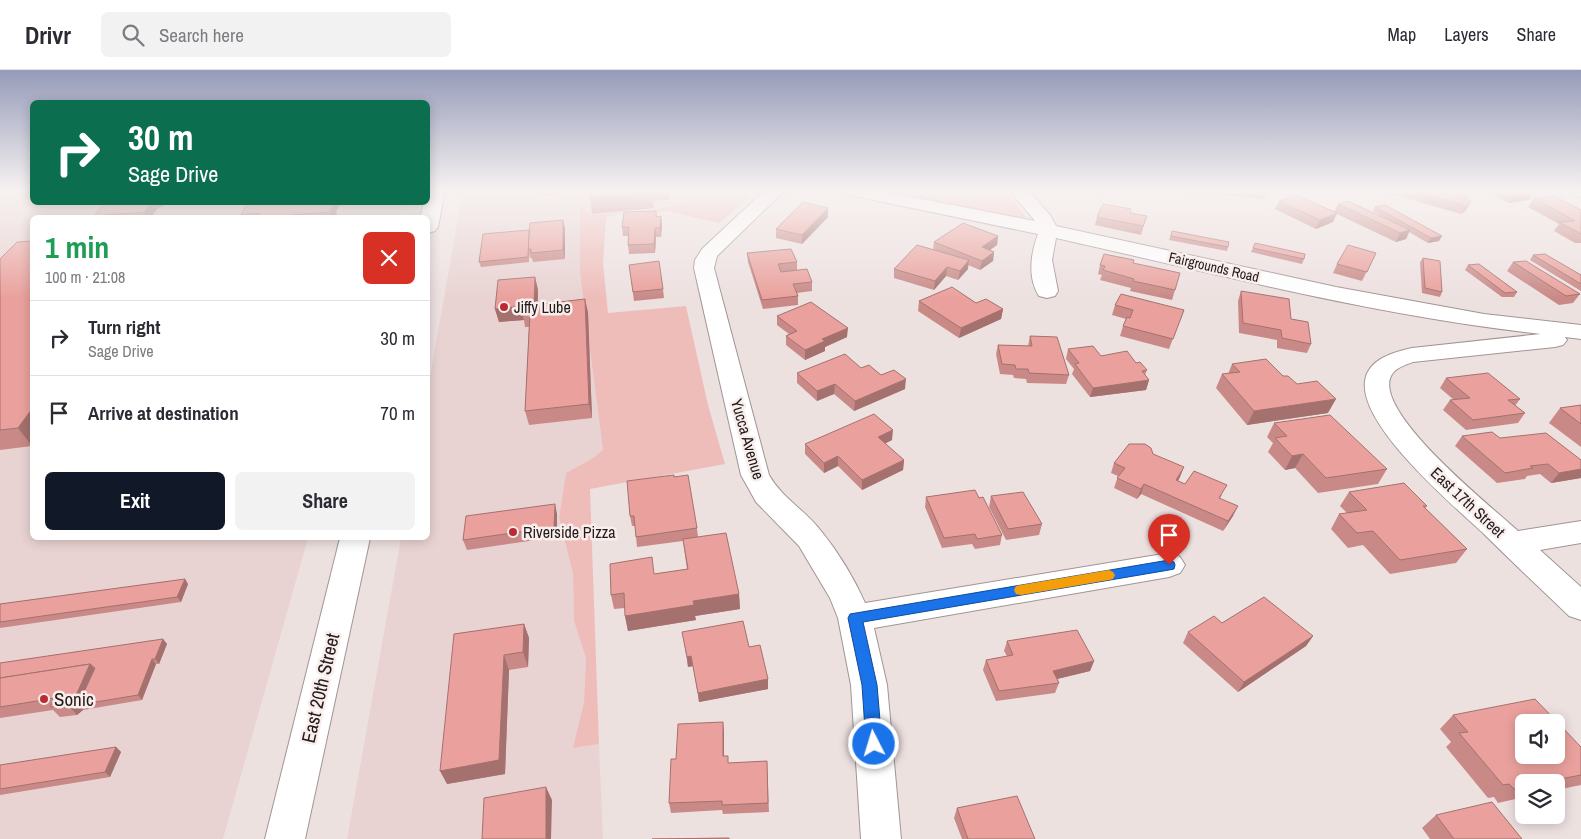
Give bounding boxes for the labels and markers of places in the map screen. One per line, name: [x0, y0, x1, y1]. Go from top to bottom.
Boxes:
place label: Jiffy Lube: [514, 296, 571, 318]
marker: Jiffy Lube: [498, 301, 510, 313]
pin: [1148, 514, 1190, 565]
place label: Riverside Pizza: [523, 521, 616, 543]
marker: Riverside Pizza: [507, 526, 519, 538]
place label: Sonic: [54, 686, 94, 712]
marker: Sonic: [38, 693, 50, 705]

